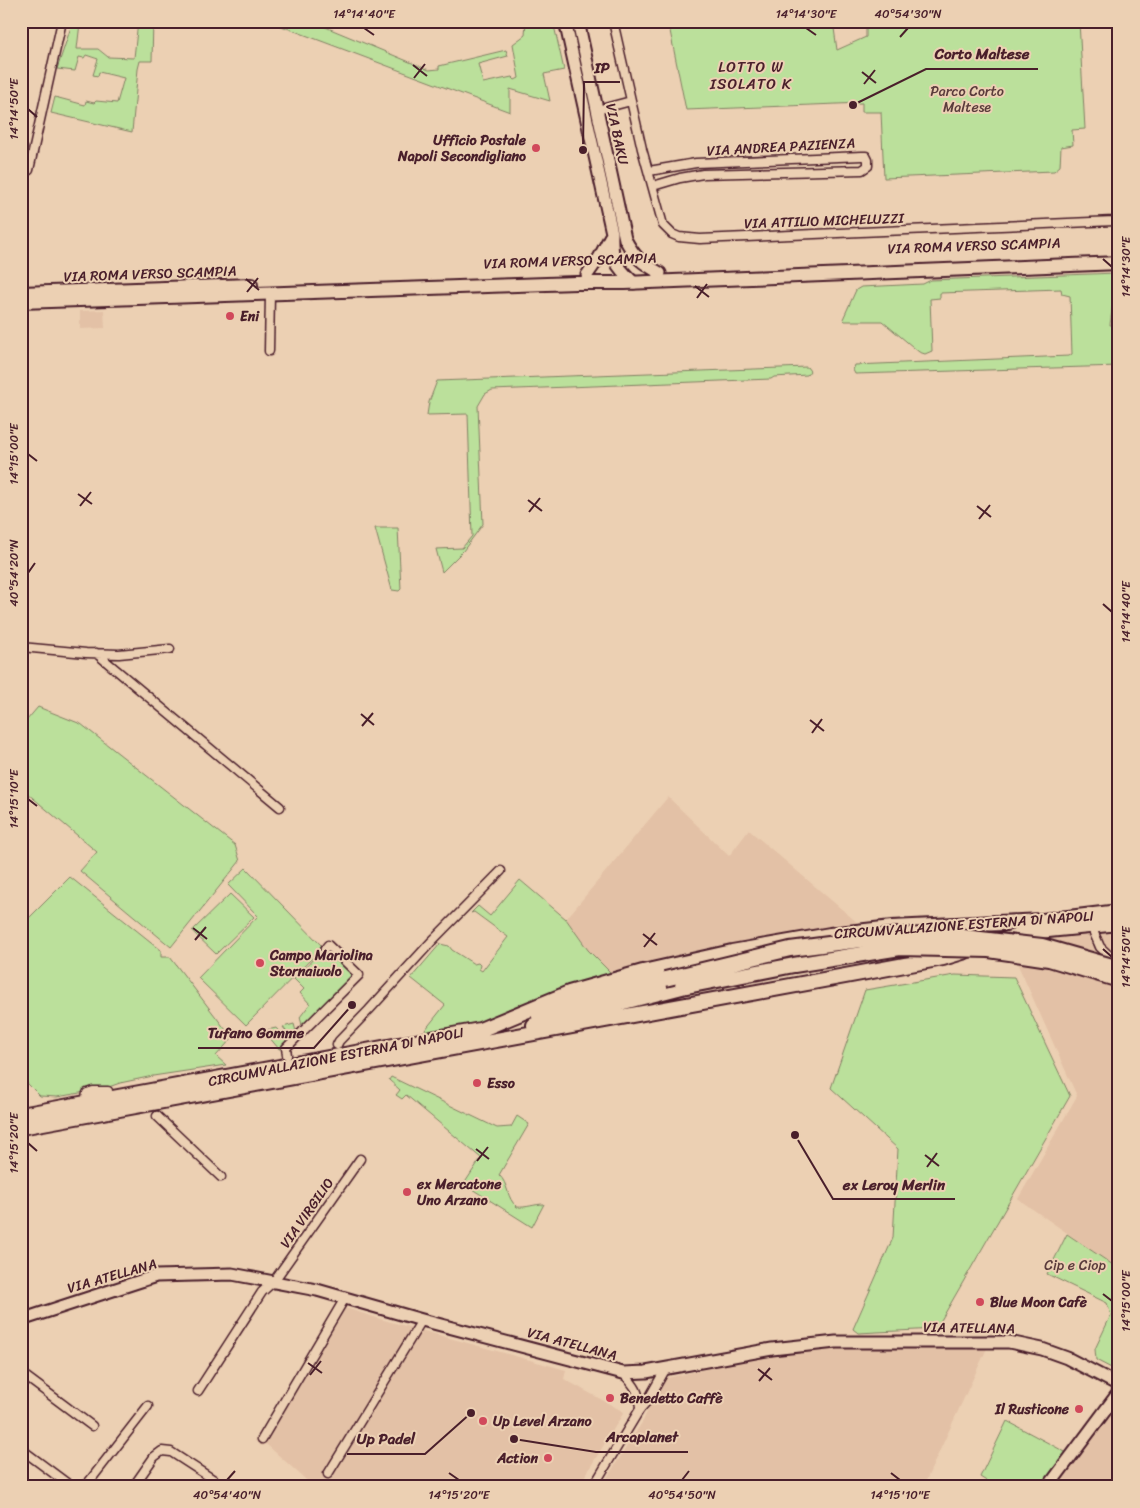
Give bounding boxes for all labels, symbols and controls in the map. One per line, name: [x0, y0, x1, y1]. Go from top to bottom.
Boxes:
text: 14°14'40"E: [333, 3, 396, 25]
text: 14°14'30"E: [776, 3, 838, 25]
text: 40°54'30"N: [875, 3, 942, 25]
callout: Corto Maltese: [926, 39, 1038, 69]
text: Corto Maltese: [934, 41, 1030, 67]
callout: IP: [584, 52, 620, 82]
district label: LOTTO W ISOLATO K: [709, 54, 792, 97]
text: IP: [593, 55, 610, 81]
text: 14°14'50"E: [3, 77, 25, 140]
park label: Parco Corto Maltese: [930, 79, 1004, 120]
street label: VIA BAKU: [598, 101, 636, 168]
place label: Ufficio Postale Napoli Secondigliano: [397, 128, 527, 169]
street label: VIA ANDREA PAZIENZA: [706, 131, 856, 163]
marker: Ufficio Postale Napoli Secondigliano: [530, 142, 542, 154]
street label: VIA ATTILIO MICHELUZZI: [744, 206, 906, 236]
street label: VIA ROMA VERSO SCAMPIA: [887, 230, 1061, 262]
text: 14°14'30"E: [1115, 235, 1137, 297]
street label: VIA ROMA VERSO SCAMPIA: [483, 245, 657, 277]
street label: VIA ROMA VERSO SCAMPIA: [63, 258, 237, 290]
place label: Eni: [240, 304, 260, 329]
marker: Eni: [224, 310, 236, 322]
text: 14°15'00"E: [3, 422, 25, 485]
text: 40°54'20"N: [3, 539, 25, 607]
text: 14°14'40"E: [1115, 580, 1137, 643]
text: 14°15'10"E: [3, 768, 25, 829]
street label: CIRCUMVALLAZIONE ESTERNA DI NAPOLI: [833, 903, 1095, 947]
text: 14°14'50"E: [1115, 925, 1137, 988]
place label: Campo Mariolina Stornaiuolo: [269, 943, 373, 984]
marker: Campo Mariolina Stornaiuolo: [254, 957, 266, 969]
callout: Tufano Gomme: [198, 1018, 314, 1048]
street label: CIRCUMVALLAZIONE ESTERNA DI NAPOLI: [206, 1020, 467, 1094]
text: Tufano Gomme: [208, 1020, 304, 1046]
place label: Esso: [487, 1071, 516, 1096]
marker: Esso: [471, 1077, 483, 1089]
text: 14°15'20"E: [3, 1111, 25, 1173]
callout: ex Leroy Merlin: [833, 1169, 955, 1199]
street label: VIA VIRGILIO: [273, 1172, 341, 1254]
place label: ex Mercatone Uno Arzano: [416, 1172, 502, 1213]
text: ex Leroy Merlin: [842, 1172, 946, 1198]
marker: ex Mercatone Uno Arzano: [401, 1186, 413, 1198]
street label: VIA ATELLANA: [64, 1251, 160, 1301]
park label: Cip e Ciop: [1044, 1253, 1106, 1278]
text: 14°15'00"E: [1115, 1269, 1137, 1332]
place label: Blue Moon Cafè: [990, 1290, 1088, 1315]
marker: Blue Moon Cafè: [974, 1296, 986, 1308]
street label: VIA ATELLANA: [923, 1315, 1015, 1341]
street label: VIA ATELLANA: [524, 1320, 620, 1368]
place label: Benedetto Caffè: [620, 1386, 723, 1411]
marker: Benedetto Caffè: [604, 1392, 616, 1404]
place label: Il Rusticone: [994, 1397, 1070, 1422]
marker: Il Rusticone: [1073, 1403, 1085, 1415]
place label: Up Level Arzano: [493, 1409, 593, 1434]
marker: Up Level Arzano: [477, 1415, 489, 1427]
callout: Arcaplanet: [596, 1422, 688, 1452]
callout: Up Padel: [347, 1424, 425, 1454]
text: Arcaplanet: [605, 1424, 679, 1450]
text: Up Padel: [357, 1426, 416, 1452]
place label: Action: [496, 1446, 538, 1471]
marker: Action: [542, 1452, 554, 1464]
text: 40°54'40"N: [193, 1484, 262, 1506]
text: 14°15'20"E: [429, 1484, 491, 1506]
text: 40°54'50"N: [648, 1484, 717, 1506]
text: 14°15'10"E: [870, 1484, 931, 1506]

